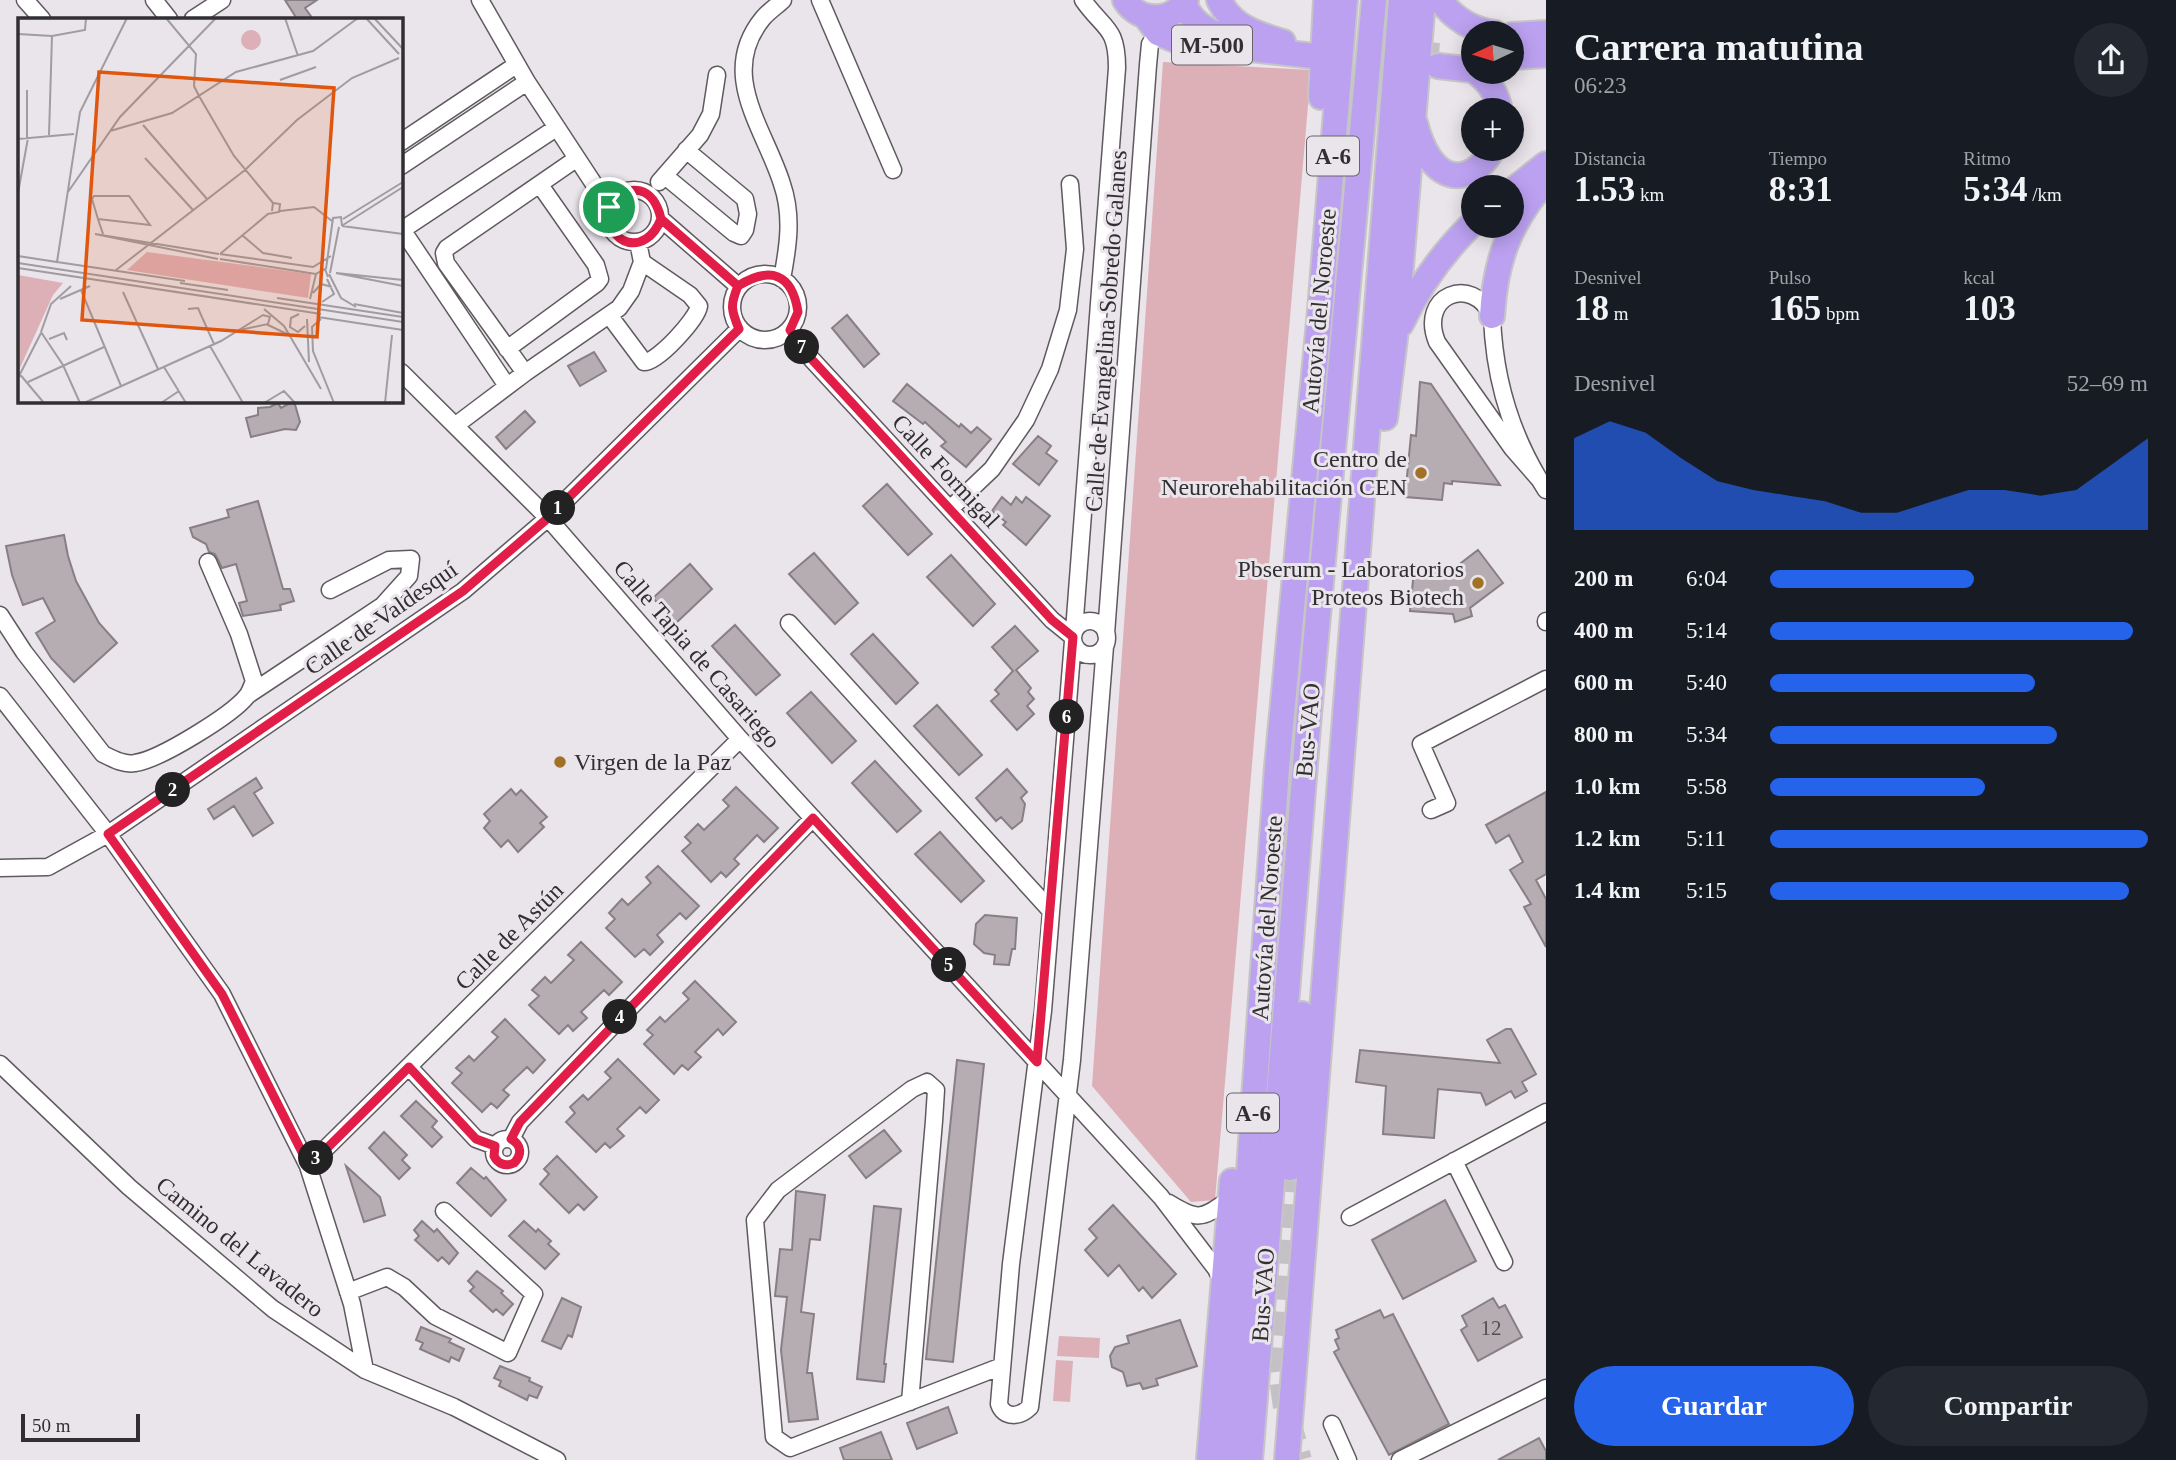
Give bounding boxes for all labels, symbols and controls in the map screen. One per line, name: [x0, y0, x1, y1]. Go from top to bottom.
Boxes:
inset map: [18, 18, 402, 402]
north arrow: [1461, 21, 1524, 84]
map controls: [1461, 21, 1524, 238]
button: share: [2074, 23, 2148, 97]
road number: M-500: [1172, 26, 1252, 64]
text: Carrera matutina: [1574, 26, 1864, 68]
text: 06:23: [1574, 73, 1626, 98]
button: +: [1461, 98, 1524, 161]
road number: A-6: [1307, 136, 1359, 176]
text: Distancia: [1574, 148, 1646, 169]
text: Tiempo: [1769, 148, 1827, 169]
text: Ritmo: [1963, 148, 2011, 169]
street label: Calle de Evangelina Sobredo Galanes: [1080, 149, 1132, 513]
text: 1.53: [1574, 170, 1635, 209]
text: 8:31: [1769, 170, 1833, 209]
text: 5:34: [1963, 170, 2027, 209]
button: −: [1461, 175, 1524, 238]
pin: [579, 177, 639, 237]
text: km: [1635, 184, 1664, 205]
text: /km: [2027, 184, 2062, 205]
icon: arrive: [590, 188, 628, 226]
street label: Autovía del Noroeste: [1297, 208, 1341, 414]
text: Desnivel: [1574, 267, 1642, 288]
text: Pulso: [1769, 267, 1811, 288]
text: kcal: [1963, 267, 1995, 288]
text: 18: [1574, 289, 1609, 328]
text: 165: [1769, 289, 1821, 328]
text: 103: [1963, 289, 2016, 328]
text: m: [1609, 303, 1629, 324]
text: bpm: [1821, 303, 1860, 324]
pin: 7: [784, 330, 820, 364]
text: 7: [797, 336, 806, 357]
text: Desnivel: [1574, 371, 1656, 396]
text: 52–69 m: [2067, 371, 2148, 396]
street label: Calle Formigal: [887, 409, 1005, 533]
place label: Centro de Neurorehabilitación CEN: [1161, 446, 1407, 500]
marker: Centro de Neurorehabilitación CEN: [1413, 465, 1429, 481]
pin: 1: [540, 490, 576, 526]
text: 1: [553, 497, 562, 518]
street label: Calle Tapia de Casariego: [609, 555, 785, 753]
street label: Calle de Valdesquí: [300, 556, 462, 680]
place label: Pbserum - Laboratorios Proteos Biotech: [1237, 556, 1464, 610]
text: 200 m: [1574, 566, 1633, 591]
text: 6:04: [1686, 566, 1727, 591]
marker: Pbserum - Laboratorios Proteos Biotech: [1470, 575, 1486, 591]
text: 400 m: [1574, 618, 1633, 643]
text: 5:14: [1686, 618, 1727, 643]
text: 600 m: [1574, 670, 1633, 695]
text: 5:40: [1686, 670, 1727, 695]
street label: Bus-VAO: [1291, 682, 1325, 778]
pin: 6: [1050, 700, 1084, 734]
text: 6: [1062, 706, 1071, 727]
text: 800 m: [1574, 722, 1633, 747]
text: 5:34: [1686, 722, 1727, 747]
place label: Virgen de la Paz: [574, 749, 731, 775]
marker: Virgen de la Paz: [552, 754, 568, 770]
pin: 2: [156, 772, 190, 808]
text: 1.0 km: [1574, 774, 1640, 799]
text: 5:58: [1686, 774, 1727, 799]
text: 2: [168, 779, 177, 800]
street label: Autovía del Noroeste: [1247, 815, 1287, 1021]
text: 1.2 km: [1574, 826, 1640, 851]
text: 5:11: [1686, 826, 1726, 851]
street label: Calle de Astún: [450, 877, 568, 995]
text: 1.4 km: [1574, 878, 1640, 903]
text: 5:15: [1686, 878, 1727, 903]
pin: 5: [932, 948, 967, 982]
text: 5: [944, 954, 953, 975]
pin: 4: [602, 1000, 638, 1034]
text: 4: [615, 1006, 624, 1027]
road number: A-6: [1227, 1094, 1279, 1132]
pin: 3: [298, 1140, 334, 1176]
text: 3: [311, 1147, 320, 1168]
street label: Camino del Lavadero: [151, 1171, 329, 1323]
street label: Bus-VAO: [1247, 1247, 1279, 1343]
house number: 12: [1481, 1316, 1502, 1340]
button: Guardar: [1574, 1366, 1854, 1446]
button: Compartir: [1868, 1366, 2148, 1446]
scale bar: [21, 1411, 140, 1443]
text: 50 m: [32, 1415, 71, 1436]

